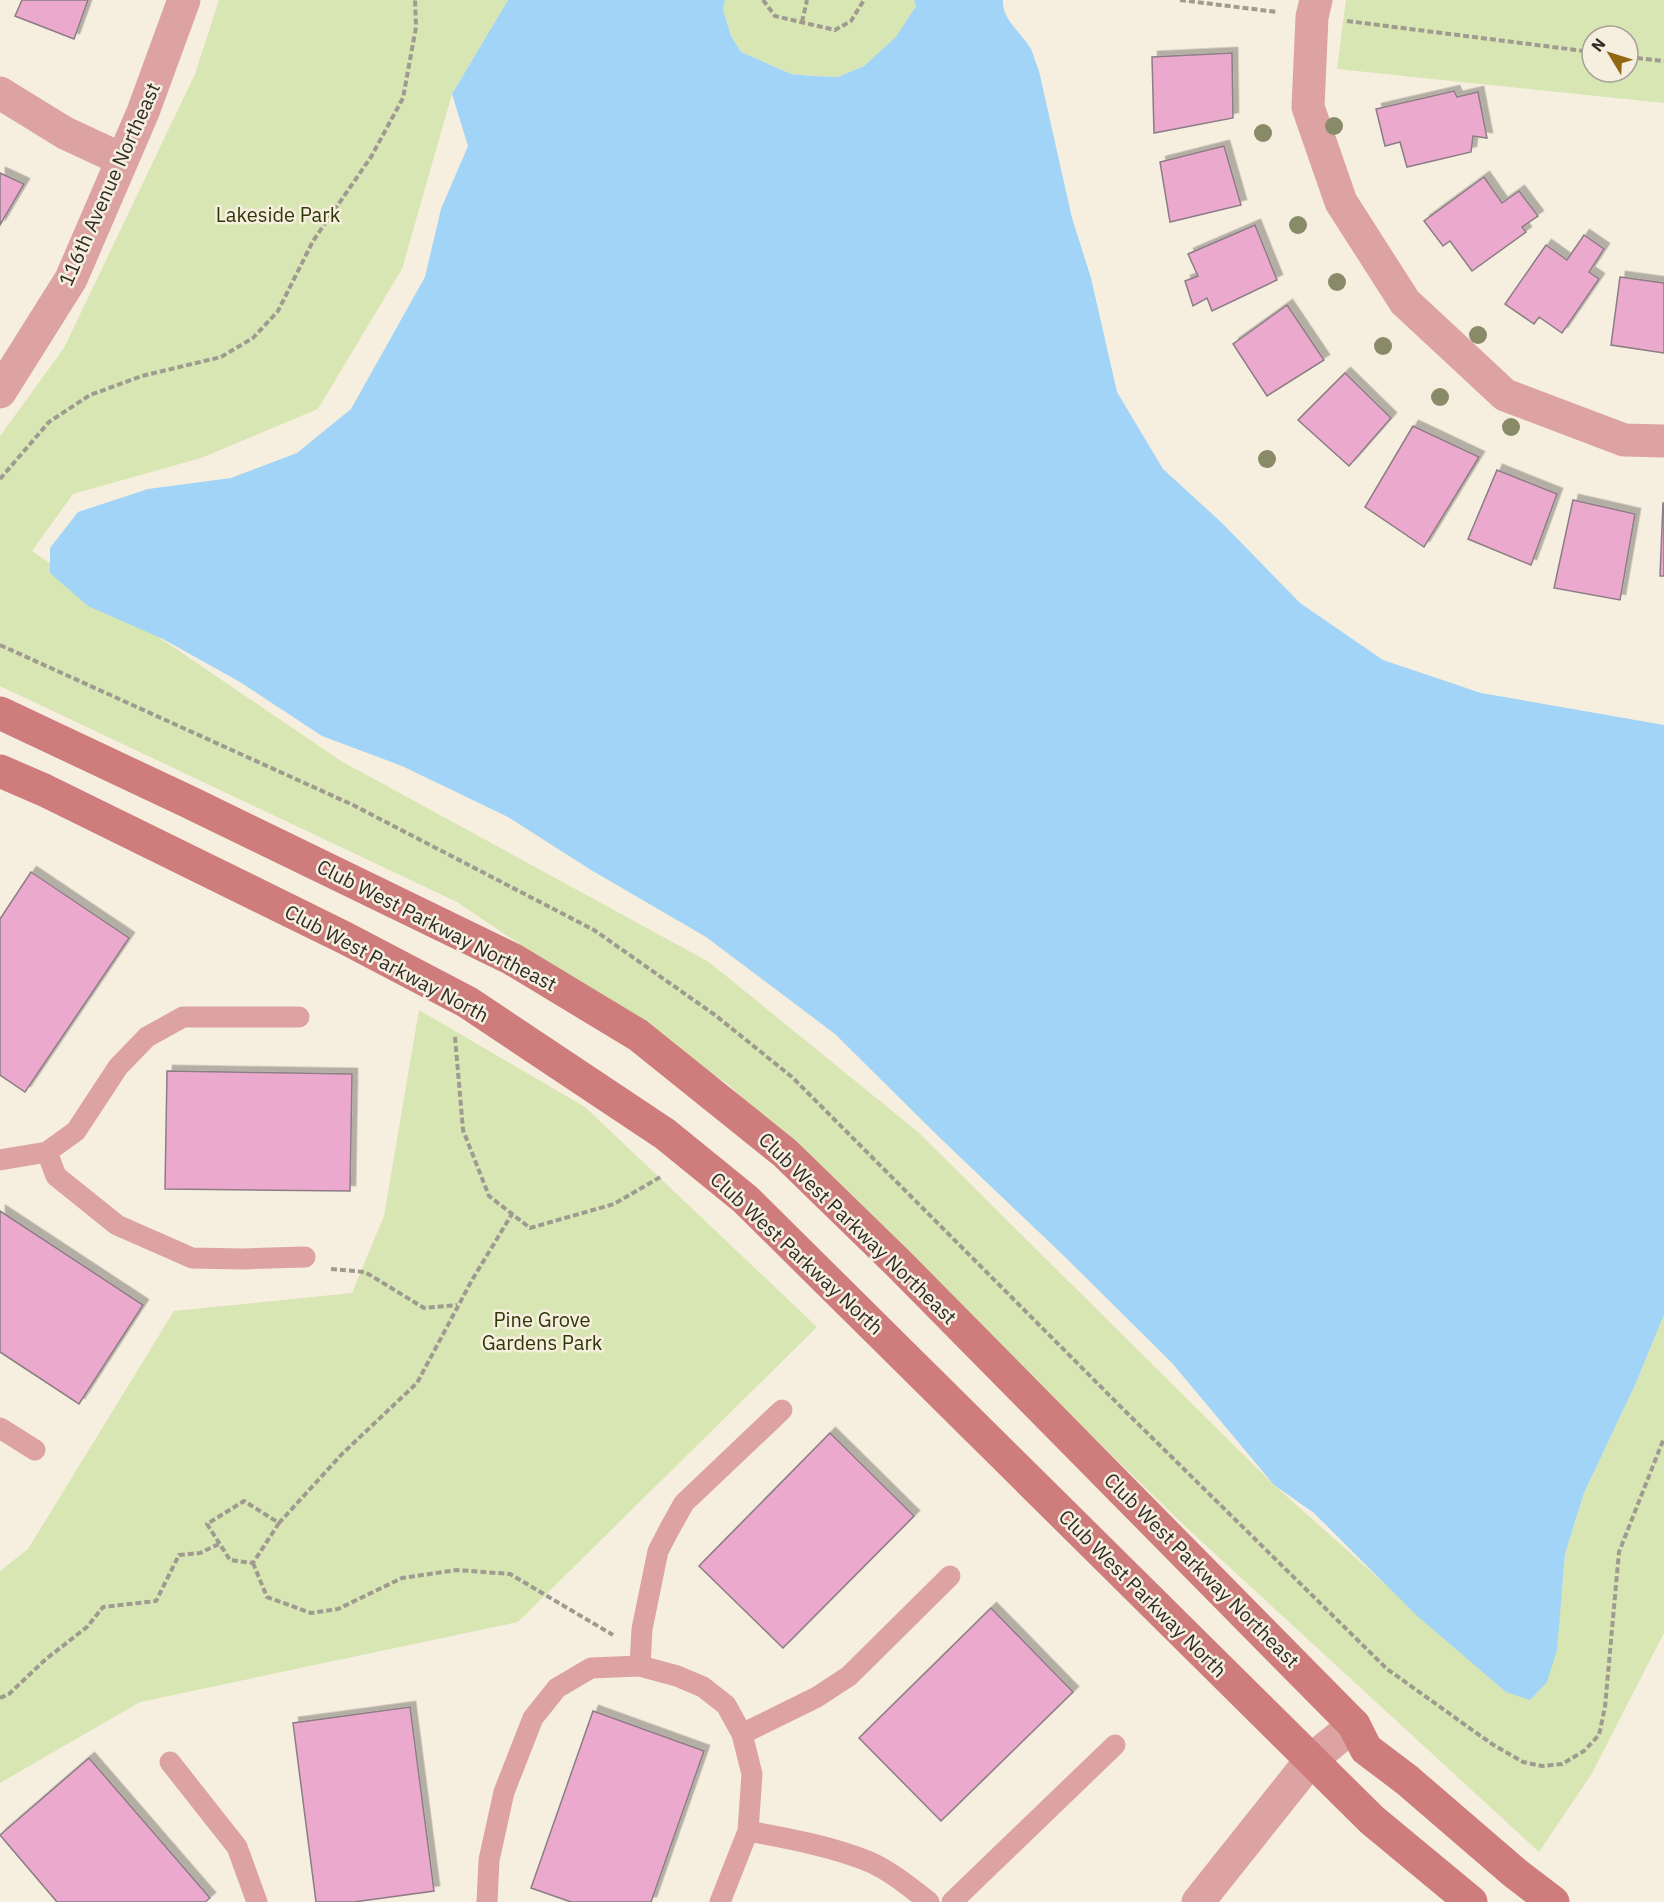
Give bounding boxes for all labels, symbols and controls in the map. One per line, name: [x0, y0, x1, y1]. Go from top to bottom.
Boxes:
north arrow: [1580, 24, 1640, 84]
text: N: [1587, 34, 1610, 55]
street label: 116th Avenue Northeast: [52, 78, 166, 290]
park label: Lakeside Park: [216, 201, 341, 228]
street label: Club West Parkway Northeast: [313, 854, 561, 996]
street label: Club West Parkway North: [281, 899, 493, 1027]
street label: Club West Parkway Northeast: [754, 1127, 962, 1329]
street label: Club West Parkway North: [706, 1167, 888, 1339]
park label: Pine Grove Gardens Park: [482, 1306, 603, 1356]
street label: Club West Parkway Northeast: [1100, 1468, 1304, 1672]
street label: Club West Parkway North: [1054, 1504, 1232, 1682]

